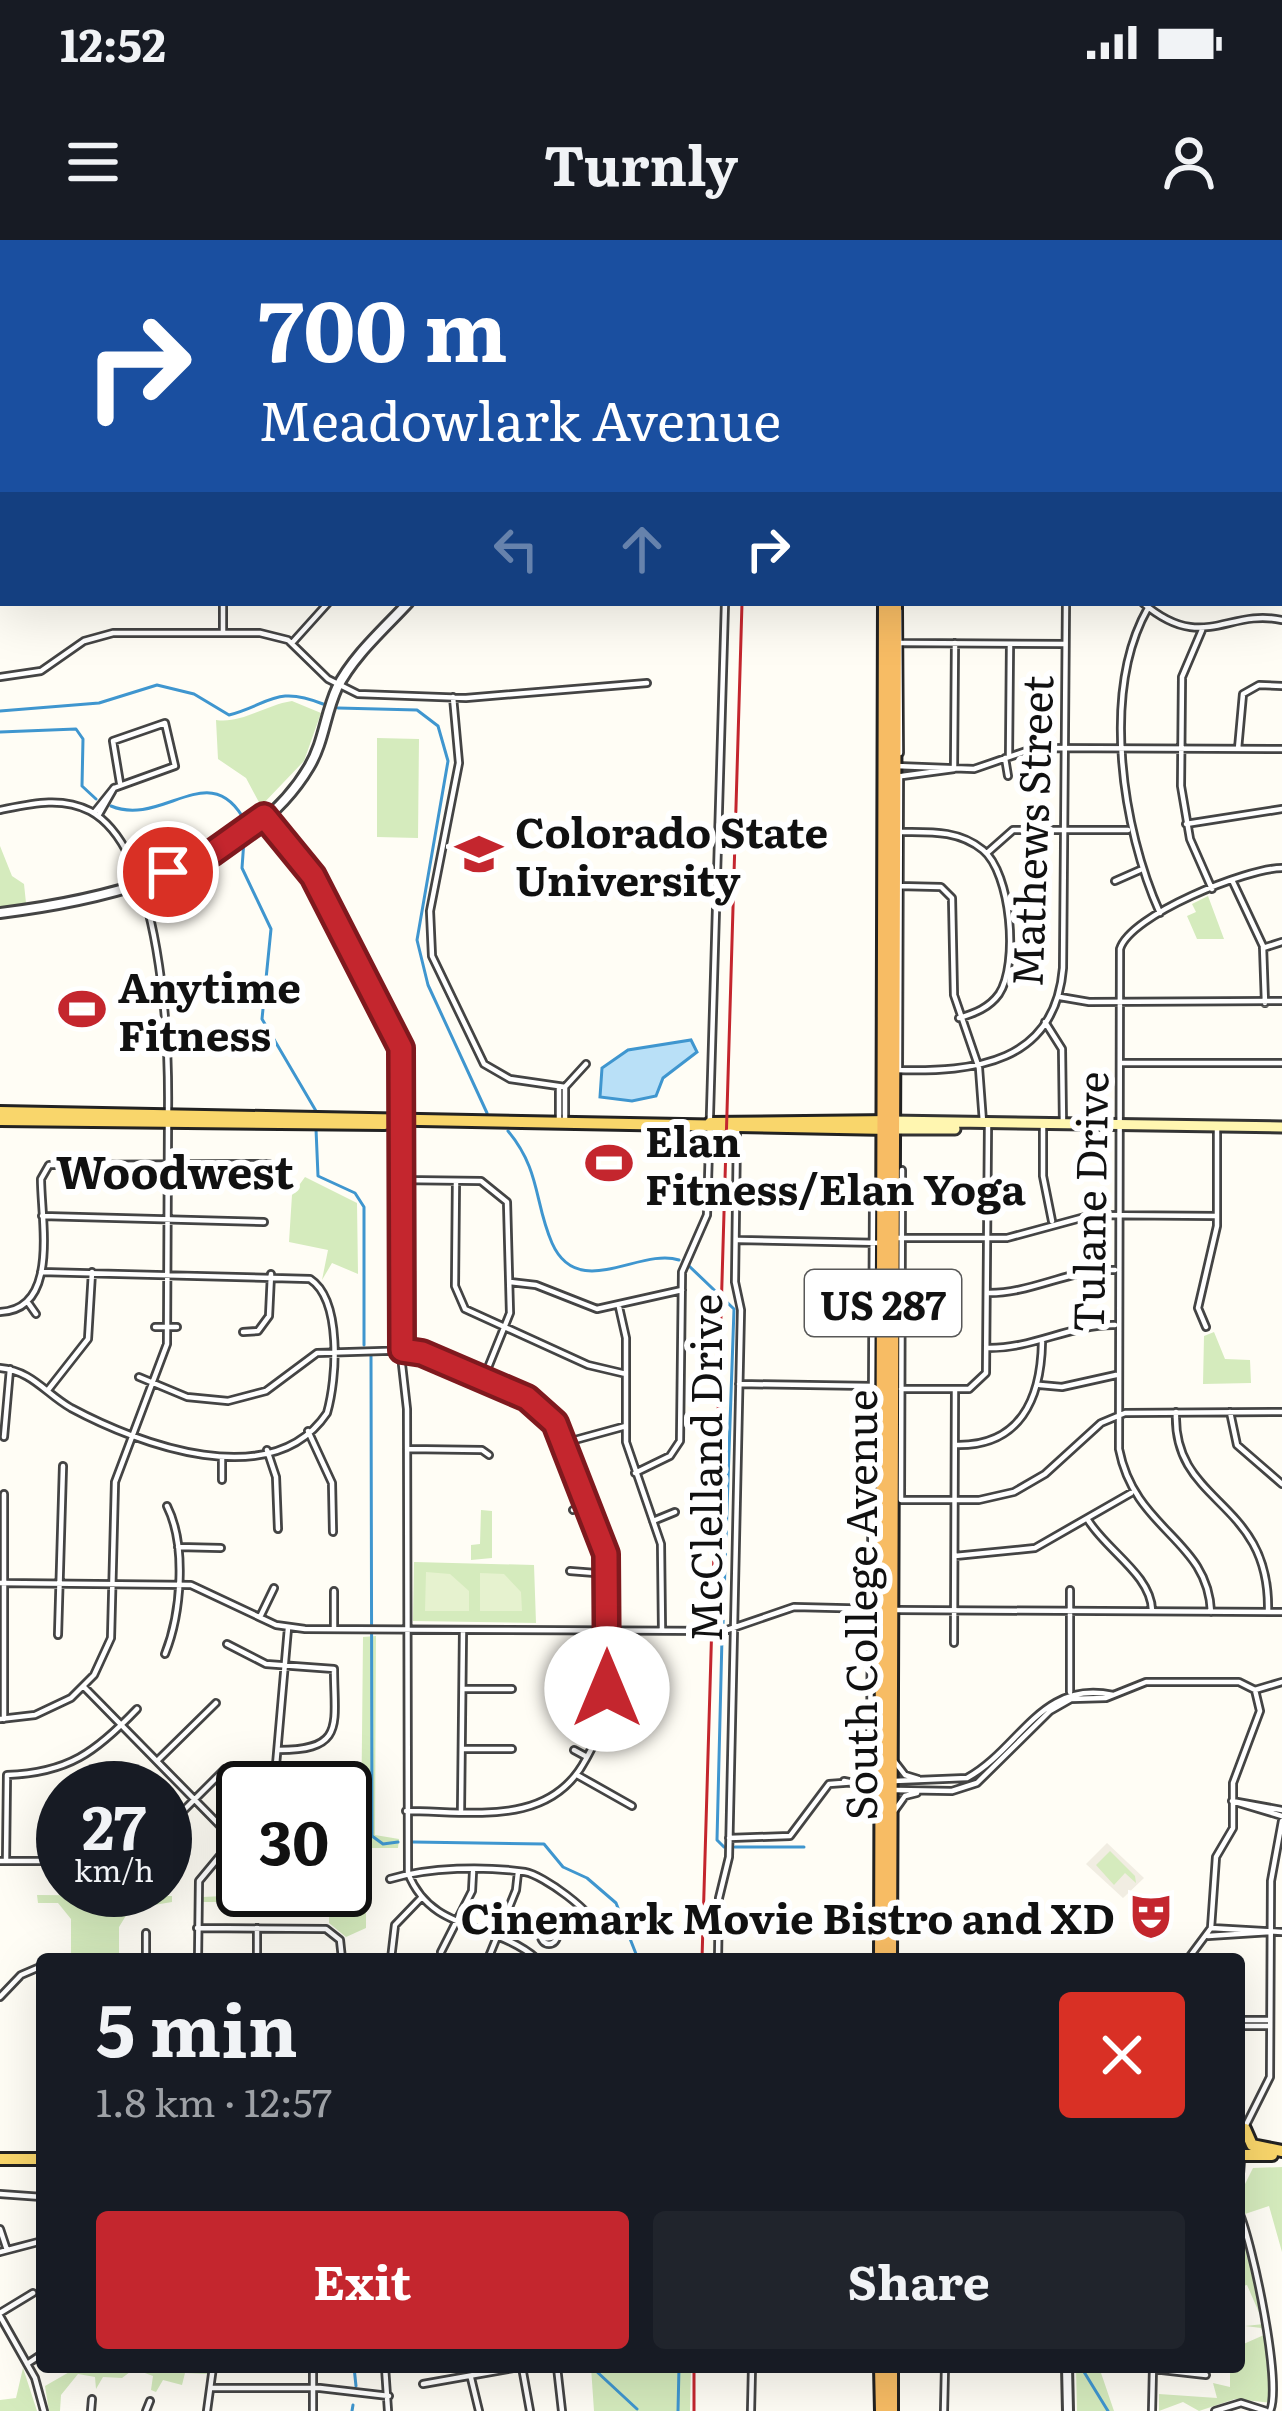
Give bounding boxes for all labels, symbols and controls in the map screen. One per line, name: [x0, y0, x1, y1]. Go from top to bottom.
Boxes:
text: 12:52: [60, 9, 166, 76]
text: Turnly: [544, 122, 738, 203]
icon: menu: [60, 129, 126, 195]
icon: person: [1156, 129, 1222, 195]
text: 700 m: [258, 263, 508, 388]
icon: right: [60, 288, 216, 444]
text: Meadowlark Avenue: [258, 377, 781, 458]
icon: left: [483, 516, 549, 582]
icon: ahead: [609, 516, 675, 582]
icon: right: [735, 516, 801, 582]
street label: Mathews Street: [994, 674, 1066, 988]
place label: Colorado State University: [515, 799, 828, 909]
pin: [117, 821, 219, 923]
school or university icon: Colorado State University: [454, 829, 504, 879]
icon: arrive: [135, 839, 201, 905]
place label: Anytime Fitness: [118, 954, 301, 1064]
sports icon: Anytime Fitness: [57, 984, 107, 1034]
street label: Tulane Drive: [1055, 1071, 1121, 1333]
place label: Elan Fitness/Elan Yoga: [645, 1108, 1026, 1218]
district label: Woodwest: [56, 1136, 294, 1203]
sports icon: Elan Fitness/Elan Yoga: [584, 1138, 634, 1188]
road number: US 287: [805, 1270, 961, 1336]
street label: McClelland Drive: [673, 1294, 735, 1642]
street label: South College Avenue: [828, 1389, 890, 1821]
position arrow: [544, 1626, 670, 1752]
speed limit sign: 30: [216, 1761, 372, 1917]
text: 27: [82, 1779, 146, 1868]
text: km/h: [74, 1847, 154, 1891]
place label: Cinemark Movie Bistro and XD: [460, 1885, 1115, 1947]
theatre icon: Cinemark Movie Bistro and XD: [1126, 1891, 1176, 1941]
text: 5 min: [96, 1972, 298, 2079]
button: close: [1059, 1992, 1185, 2118]
text: 1.8 km · 12:57: [96, 2071, 332, 2129]
button: Exit: [96, 2211, 629, 2349]
button: Share: [653, 2211, 1185, 2349]

